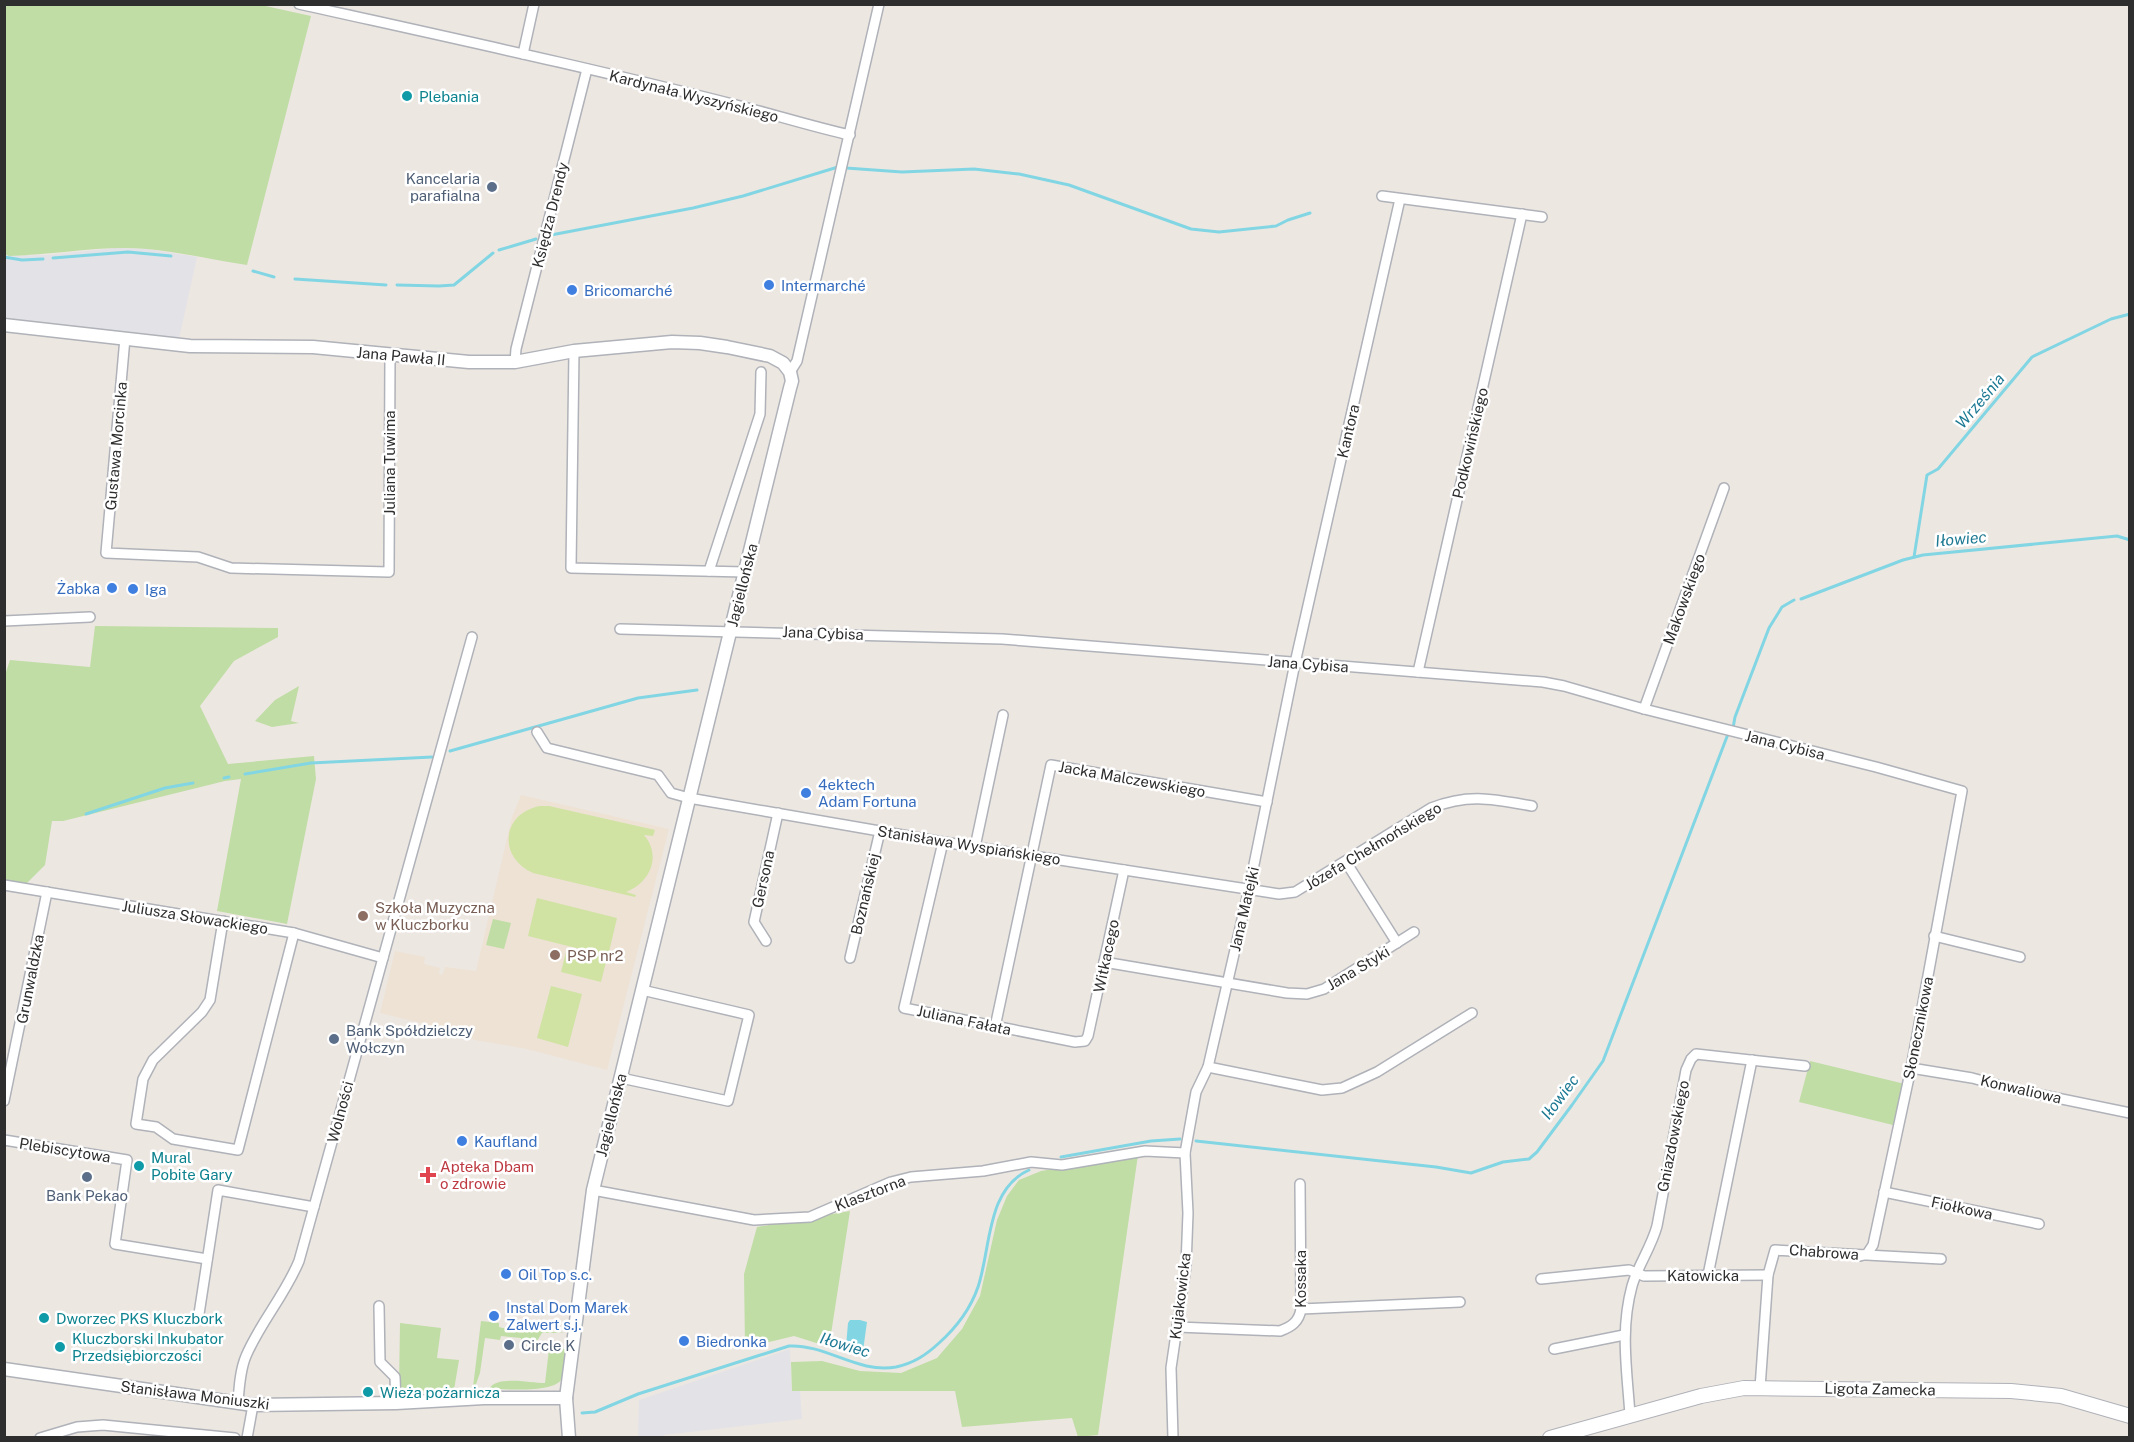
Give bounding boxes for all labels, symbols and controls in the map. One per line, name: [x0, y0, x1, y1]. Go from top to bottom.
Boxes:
street label: Kardynała Wyszyńskiego: [608, 67, 780, 125]
place label: Plebania: [419, 88, 479, 105]
marker: Plebania: [400, 89, 414, 103]
street label: Księdza Drendy: [529, 160, 571, 270]
place label: Kancelaria parafialna: [406, 170, 480, 204]
marker: Kancelaria parafialna: [485, 180, 499, 194]
place label: Intermarché: [781, 277, 866, 294]
marker: Intermarché: [762, 278, 776, 292]
place label: Bricomarché: [584, 282, 672, 299]
marker: Bricomarché: [565, 283, 579, 297]
street label: Jana Pawła II: [356, 344, 446, 368]
water label: Września: [1952, 370, 2008, 432]
street label: Gustawa Morcinka: [102, 381, 130, 511]
street label: Podkowińskiego: [1449, 386, 1491, 500]
street label: Kantora: [1334, 402, 1362, 460]
street label: Juliana Tuwima: [381, 410, 398, 516]
water label: Iłowiec: [1935, 527, 1987, 551]
street label: Jagiellońska: [723, 542, 761, 628]
street label: Makowskiego: [1660, 551, 1708, 647]
place label: Żabka: [57, 579, 100, 597]
marker: Żabka: [105, 581, 119, 595]
place label: Iga: [145, 581, 167, 598]
marker: Iga: [126, 582, 140, 596]
street label: Jana Cybisa: [782, 623, 864, 643]
street label: Jana Cybisa: [1267, 653, 1349, 675]
street label: Jana Cybisa: [1743, 727, 1827, 763]
street label: Jacka Malczewskiego: [1057, 758, 1207, 800]
place label: 4ektech Adam Fortuna: [818, 776, 917, 810]
marker: 4ektech Adam Fortuna: [799, 786, 813, 800]
street label: Józefa Chełmońskiego: [1302, 799, 1444, 893]
street label: Stanisława Wyspiańskiego: [876, 822, 1062, 868]
street label: Gersona: [749, 849, 777, 909]
street label: Boznańskiej: [847, 852, 883, 936]
street label: Jana Matejki: [1226, 865, 1262, 953]
street label: Juliusza Słowackiego: [121, 897, 269, 937]
place label: Szkoła Muzyczna w Kluczborku: [375, 899, 495, 933]
marker: Szkoła Muzyczna w Kluczborku: [356, 909, 370, 923]
street label: Witkacego: [1090, 918, 1122, 994]
street label: Grunwaldzka: [13, 933, 47, 1025]
street label: Jana Styki: [1323, 943, 1393, 993]
place label: PSP nr2: [567, 947, 623, 964]
marker: PSP nr2: [548, 948, 562, 962]
street label: Słonecznikowa: [1900, 975, 1936, 1081]
street label: Juliana Fałata: [915, 1002, 1013, 1038]
place label: Bank Spółdzielczy Wołczyn: [346, 1022, 473, 1056]
marker: Bank Spółdzielczy Wołczyn: [327, 1032, 341, 1046]
water label: Iłowiec: [1537, 1071, 1583, 1123]
street label: Konwaliowa: [1979, 1071, 2063, 1107]
street label: Jagiellońska: [592, 1072, 630, 1158]
street label: Wolności: [324, 1079, 356, 1145]
street label: Gniazdowskiego: [1654, 1079, 1692, 1193]
place label: Kaufland: [474, 1133, 537, 1150]
street label: Plebiscytowa: [18, 1134, 112, 1166]
marker: Kaufland: [455, 1134, 469, 1148]
place label: Mural Pobite Gary: [151, 1149, 233, 1183]
place label: Apteka Dbam o zdrowie: [440, 1158, 534, 1192]
marker: Mural Pobite Gary: [132, 1159, 146, 1173]
marker: Apteka Dbam o zdrowie: [421, 1168, 435, 1182]
marker: Bank Pekao: [80, 1170, 94, 1184]
street label: Klasztorna: [832, 1172, 908, 1214]
place label: Bank Pekao: [46, 1187, 128, 1204]
street label: Fiołkowa: [1930, 1193, 1994, 1223]
street label: Chabrowa: [1788, 1241, 1860, 1263]
street label: Kossaka: [1292, 1250, 1309, 1308]
street label: Kujakowicka: [1166, 1252, 1194, 1340]
place label: Oil Top s.c.: [518, 1266, 592, 1283]
marker: Oil Top s.c.: [499, 1267, 513, 1281]
street label: Katowicka: [1667, 1267, 1739, 1284]
place label: Instal Dom Marek Zalwert s.j.: [506, 1299, 628, 1333]
marker: Instal Dom Marek Zalwert s.j.: [487, 1309, 501, 1323]
place label: Dworzec PKS Kluczbork: [56, 1310, 223, 1327]
marker: Dworzec PKS Kluczbork: [37, 1311, 51, 1325]
water label: Iłowiec: [818, 1328, 872, 1362]
place label: Kluczborski Inkubator Przedsiębiorczości: [72, 1330, 224, 1364]
place label: Biedronka: [696, 1333, 767, 1350]
marker: Biedronka: [677, 1334, 691, 1348]
place label: Circle K: [521, 1337, 575, 1354]
marker: Circle K: [502, 1338, 516, 1352]
marker: Kluczborski Inkubator Przedsiębiorczości: [53, 1340, 67, 1354]
street label: Stanisława Moniuszki: [120, 1377, 270, 1413]
street label: Ligota Zamecka: [1824, 1380, 1936, 1398]
place label: Wieża pożarnicza: [380, 1384, 500, 1401]
marker: Wieża pożarnicza: [361, 1385, 375, 1399]

